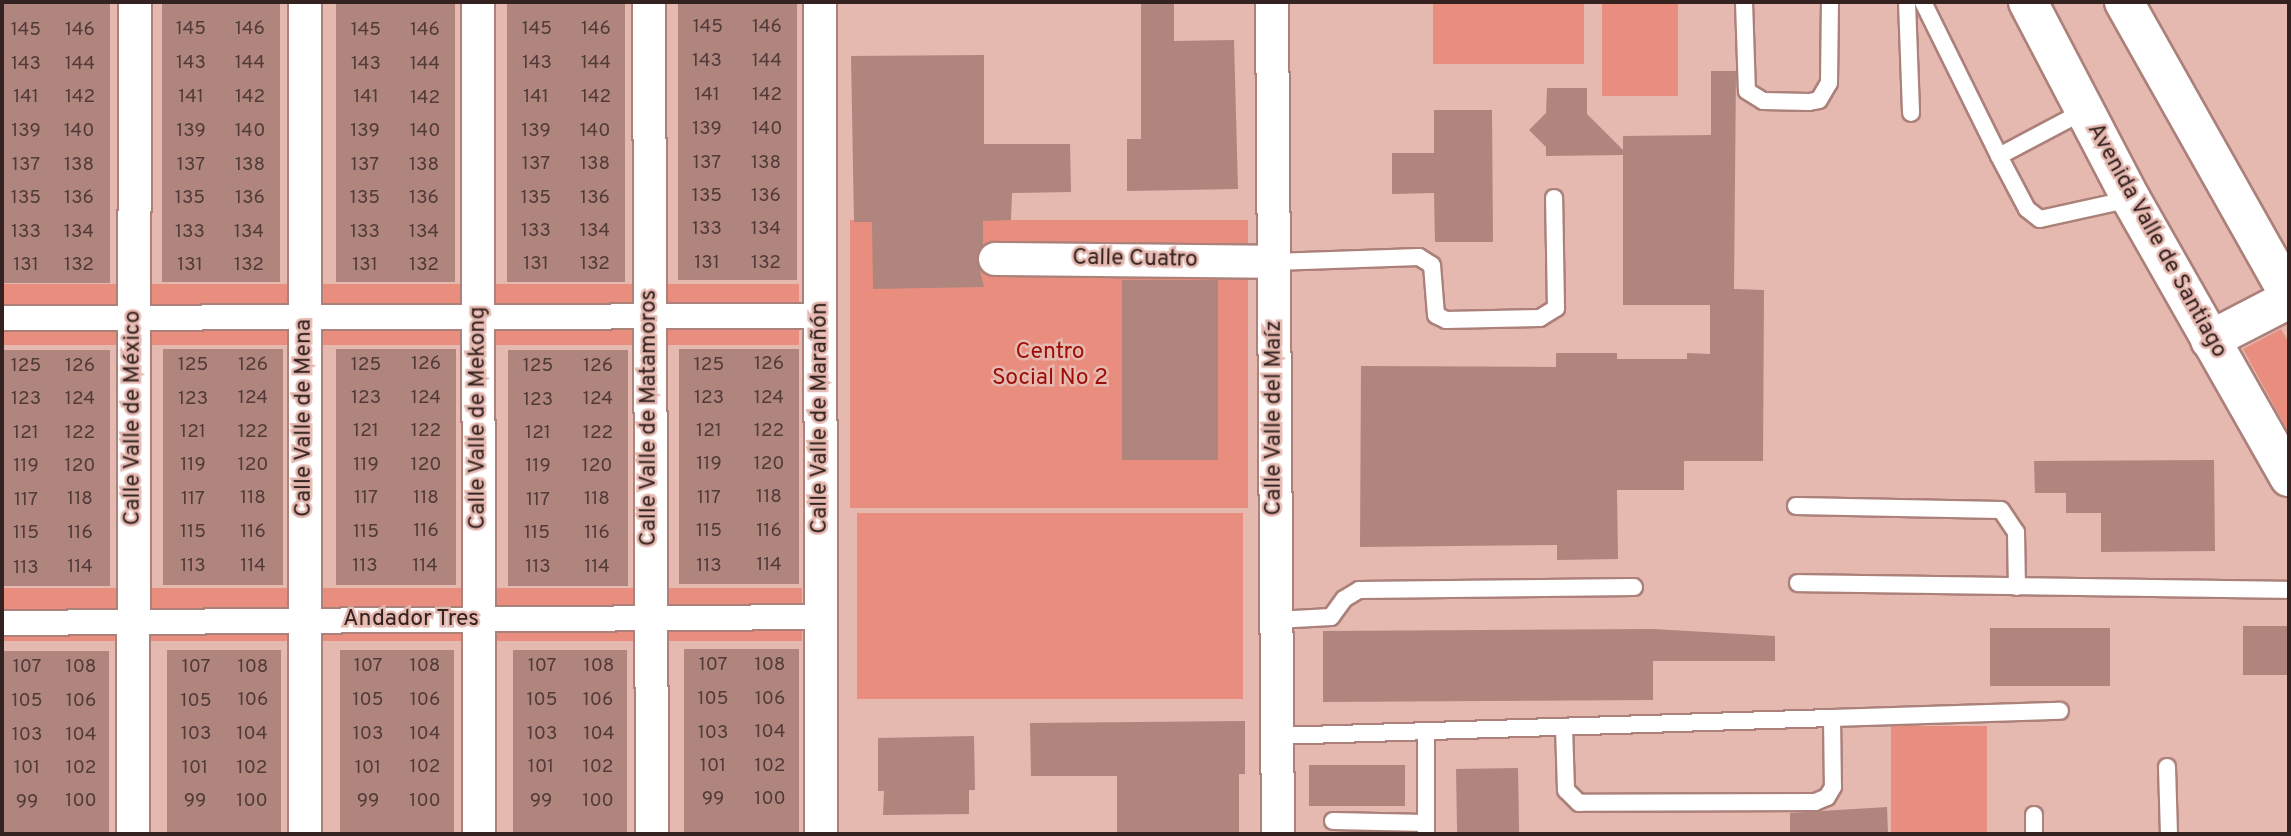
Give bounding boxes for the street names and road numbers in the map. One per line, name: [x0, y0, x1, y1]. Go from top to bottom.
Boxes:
street label: Avenida Valle de Santiago: [2080, 118, 2232, 364]
street label: Calle Cuatro: [1072, 245, 1198, 275]
street label: Calle Valle de Matamoros: [636, 289, 664, 547]
street label: Calle Valle de Marañón: [807, 302, 835, 534]
street label: Calle Valle de Mekong: [465, 306, 493, 530]
street label: Calle Valle de México: [120, 310, 148, 526]
street label: Calle Valle de Mena: [291, 318, 319, 518]
street label: Calle Valle del Maíz: [1261, 320, 1289, 516]
street label: Andador Tres: [343, 606, 479, 634]

